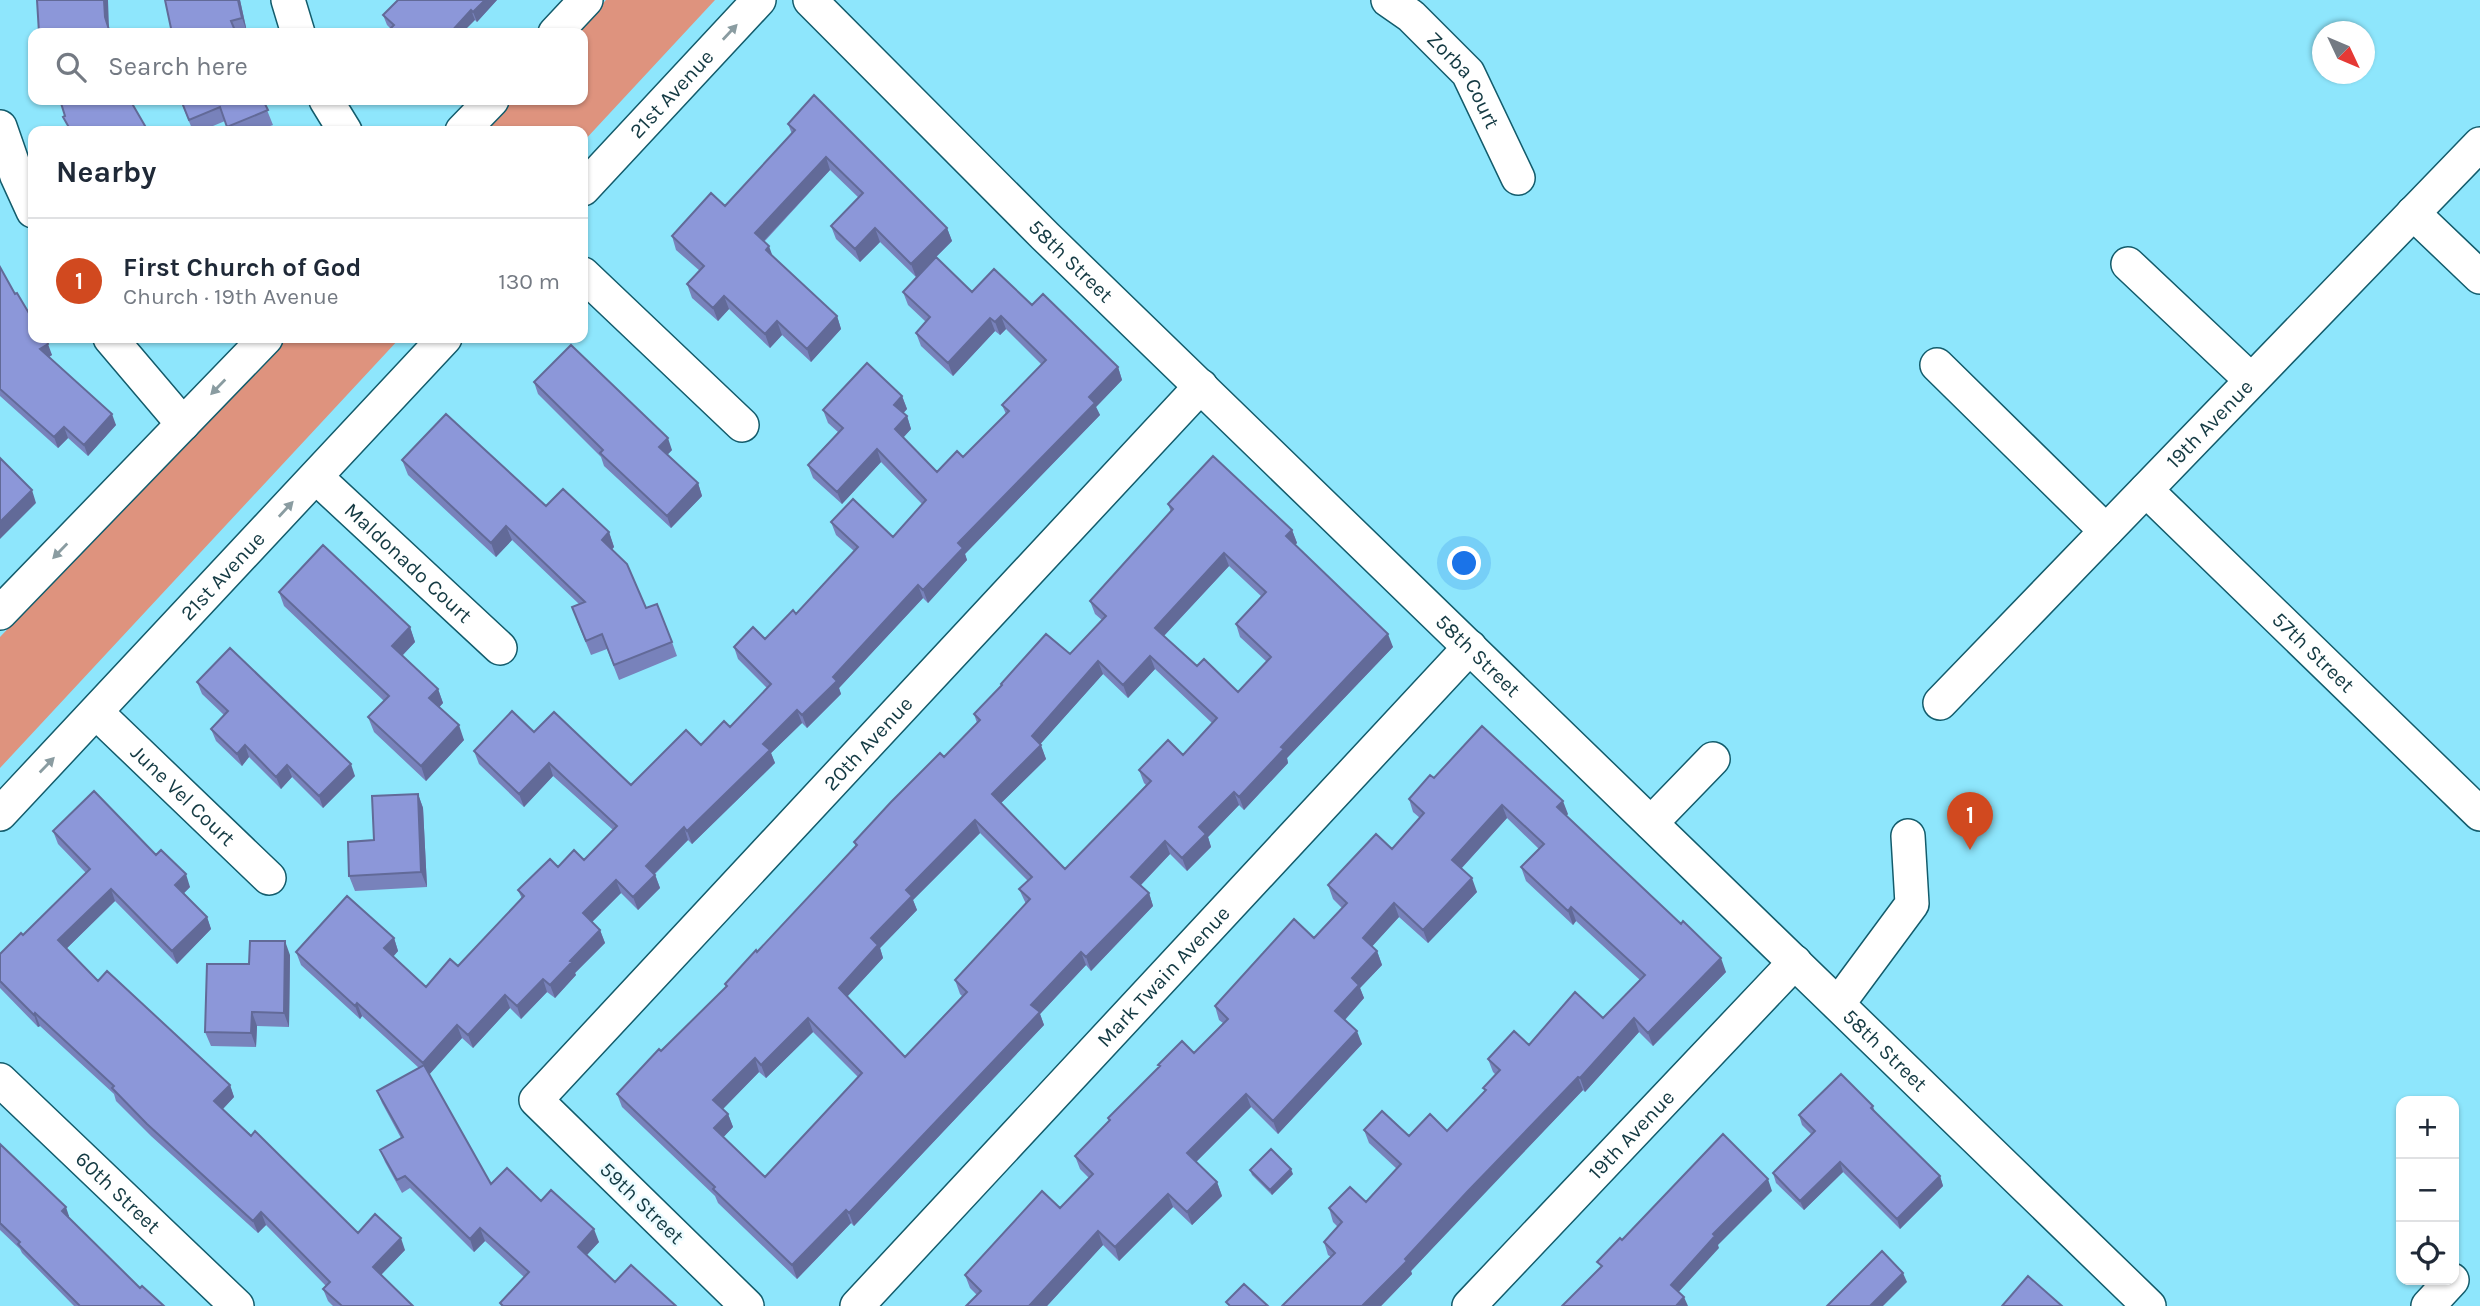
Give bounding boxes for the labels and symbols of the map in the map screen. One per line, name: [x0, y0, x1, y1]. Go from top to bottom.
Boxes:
north arrow: [2312, 21, 2375, 84]
one-way arrow: [721, 24, 737, 41]
street label: Zorba Court: [1422, 27, 1505, 132]
street label: 21st Avenue: [625, 45, 719, 143]
street label: 58th Street: [1024, 215, 1118, 307]
street label: 19th Avenue: [2161, 375, 2258, 473]
one-way arrow: [211, 378, 227, 395]
street label: Maldonado Court: [340, 498, 477, 628]
one-way arrow: [278, 501, 294, 518]
street label: 21st Avenue: [176, 527, 270, 625]
one-way arrow: [52, 542, 69, 559]
your location: [1447, 546, 1481, 580]
street label: 57th Street: [2267, 607, 2359, 697]
street label: 58th Street: [1431, 609, 1525, 702]
street label: 20th Avenue: [819, 692, 917, 795]
street label: June Vel Court: [126, 740, 240, 851]
one-way arrow: [39, 756, 55, 773]
pin: 1: [1947, 792, 1993, 850]
street label: Mark Twain Avenue: [1092, 901, 1235, 1052]
street label: 58th Street: [1838, 1004, 1932, 1097]
street label: 19th Avenue: [1583, 1085, 1679, 1184]
street label: 60th Street: [71, 1147, 165, 1238]
street label: 59th Street: [595, 1157, 689, 1249]

